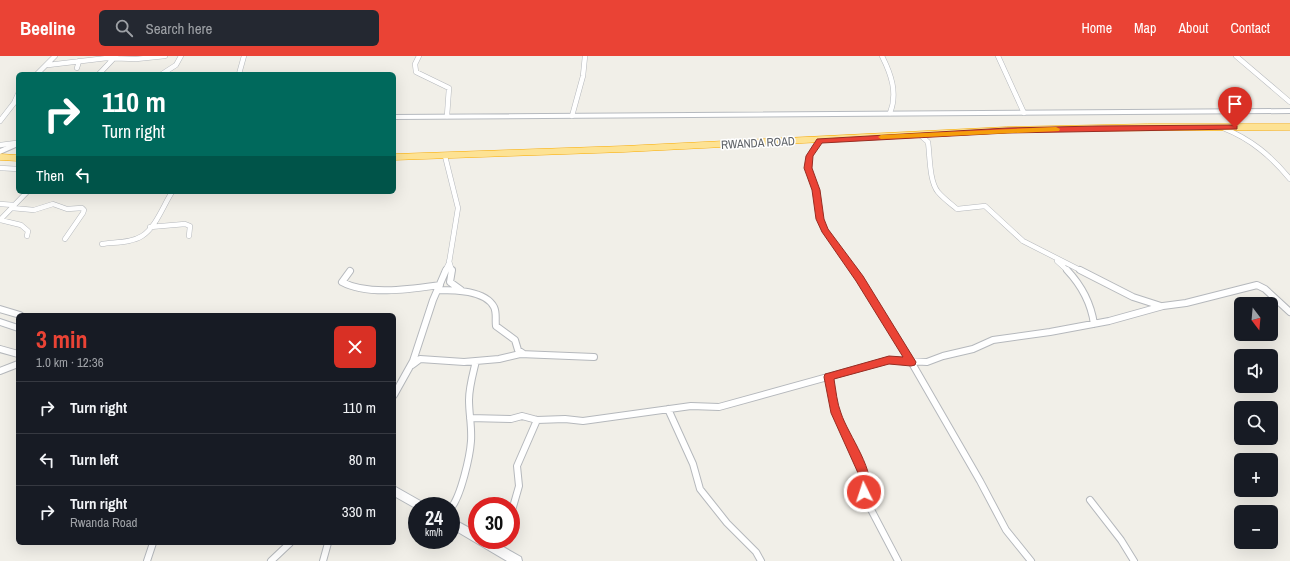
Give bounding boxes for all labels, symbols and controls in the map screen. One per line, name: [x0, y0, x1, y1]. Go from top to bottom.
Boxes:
search box: [99, 10, 379, 46]
text: Beeline: [20, 15, 75, 41]
icon: search: [113, 17, 135, 39]
text: Search here: [145, 18, 212, 39]
text: Home: [1081, 19, 1112, 37]
text: Map: [1134, 19, 1156, 37]
text: About: [1178, 19, 1208, 37]
text: Contact: [1230, 19, 1270, 37]
text: 110 m: [102, 83, 166, 121]
pin: [1218, 87, 1252, 128]
icon: right: [36, 88, 88, 140]
icon: arrive: [1224, 93, 1246, 115]
text: Turn right: [102, 119, 165, 144]
street label: RWANDA ROAD: [721, 133, 795, 153]
icon: left: [72, 164, 94, 186]
text: Then: [36, 165, 64, 186]
north arrow: [1234, 297, 1278, 341]
map controls: [1234, 297, 1278, 549]
text: 3 min: [36, 323, 87, 355]
button: close: [334, 326, 376, 368]
button: sound: [1234, 349, 1278, 393]
text: 1.0 km · 12:36: [36, 354, 104, 371]
icon: right: [36, 397, 58, 419]
text: Turn right: [70, 397, 127, 418]
text: 110 m: [343, 397, 376, 418]
button: search: [1234, 401, 1278, 445]
icon: left: [36, 449, 58, 471]
text: Turn left: [70, 449, 118, 470]
text: 80 m: [349, 449, 376, 470]
button: +: [1234, 453, 1278, 497]
position arrow: [843, 471, 885, 513]
text: Turn right: [70, 493, 127, 514]
speed limit sign: 30: [468, 497, 520, 549]
icon: right: [36, 501, 58, 523]
text: 330 m: [342, 501, 376, 522]
text: 24: [425, 504, 443, 531]
button: −: [1234, 505, 1278, 549]
text: Rwanda Road: [70, 514, 138, 531]
text: km/h: [425, 526, 443, 539]

